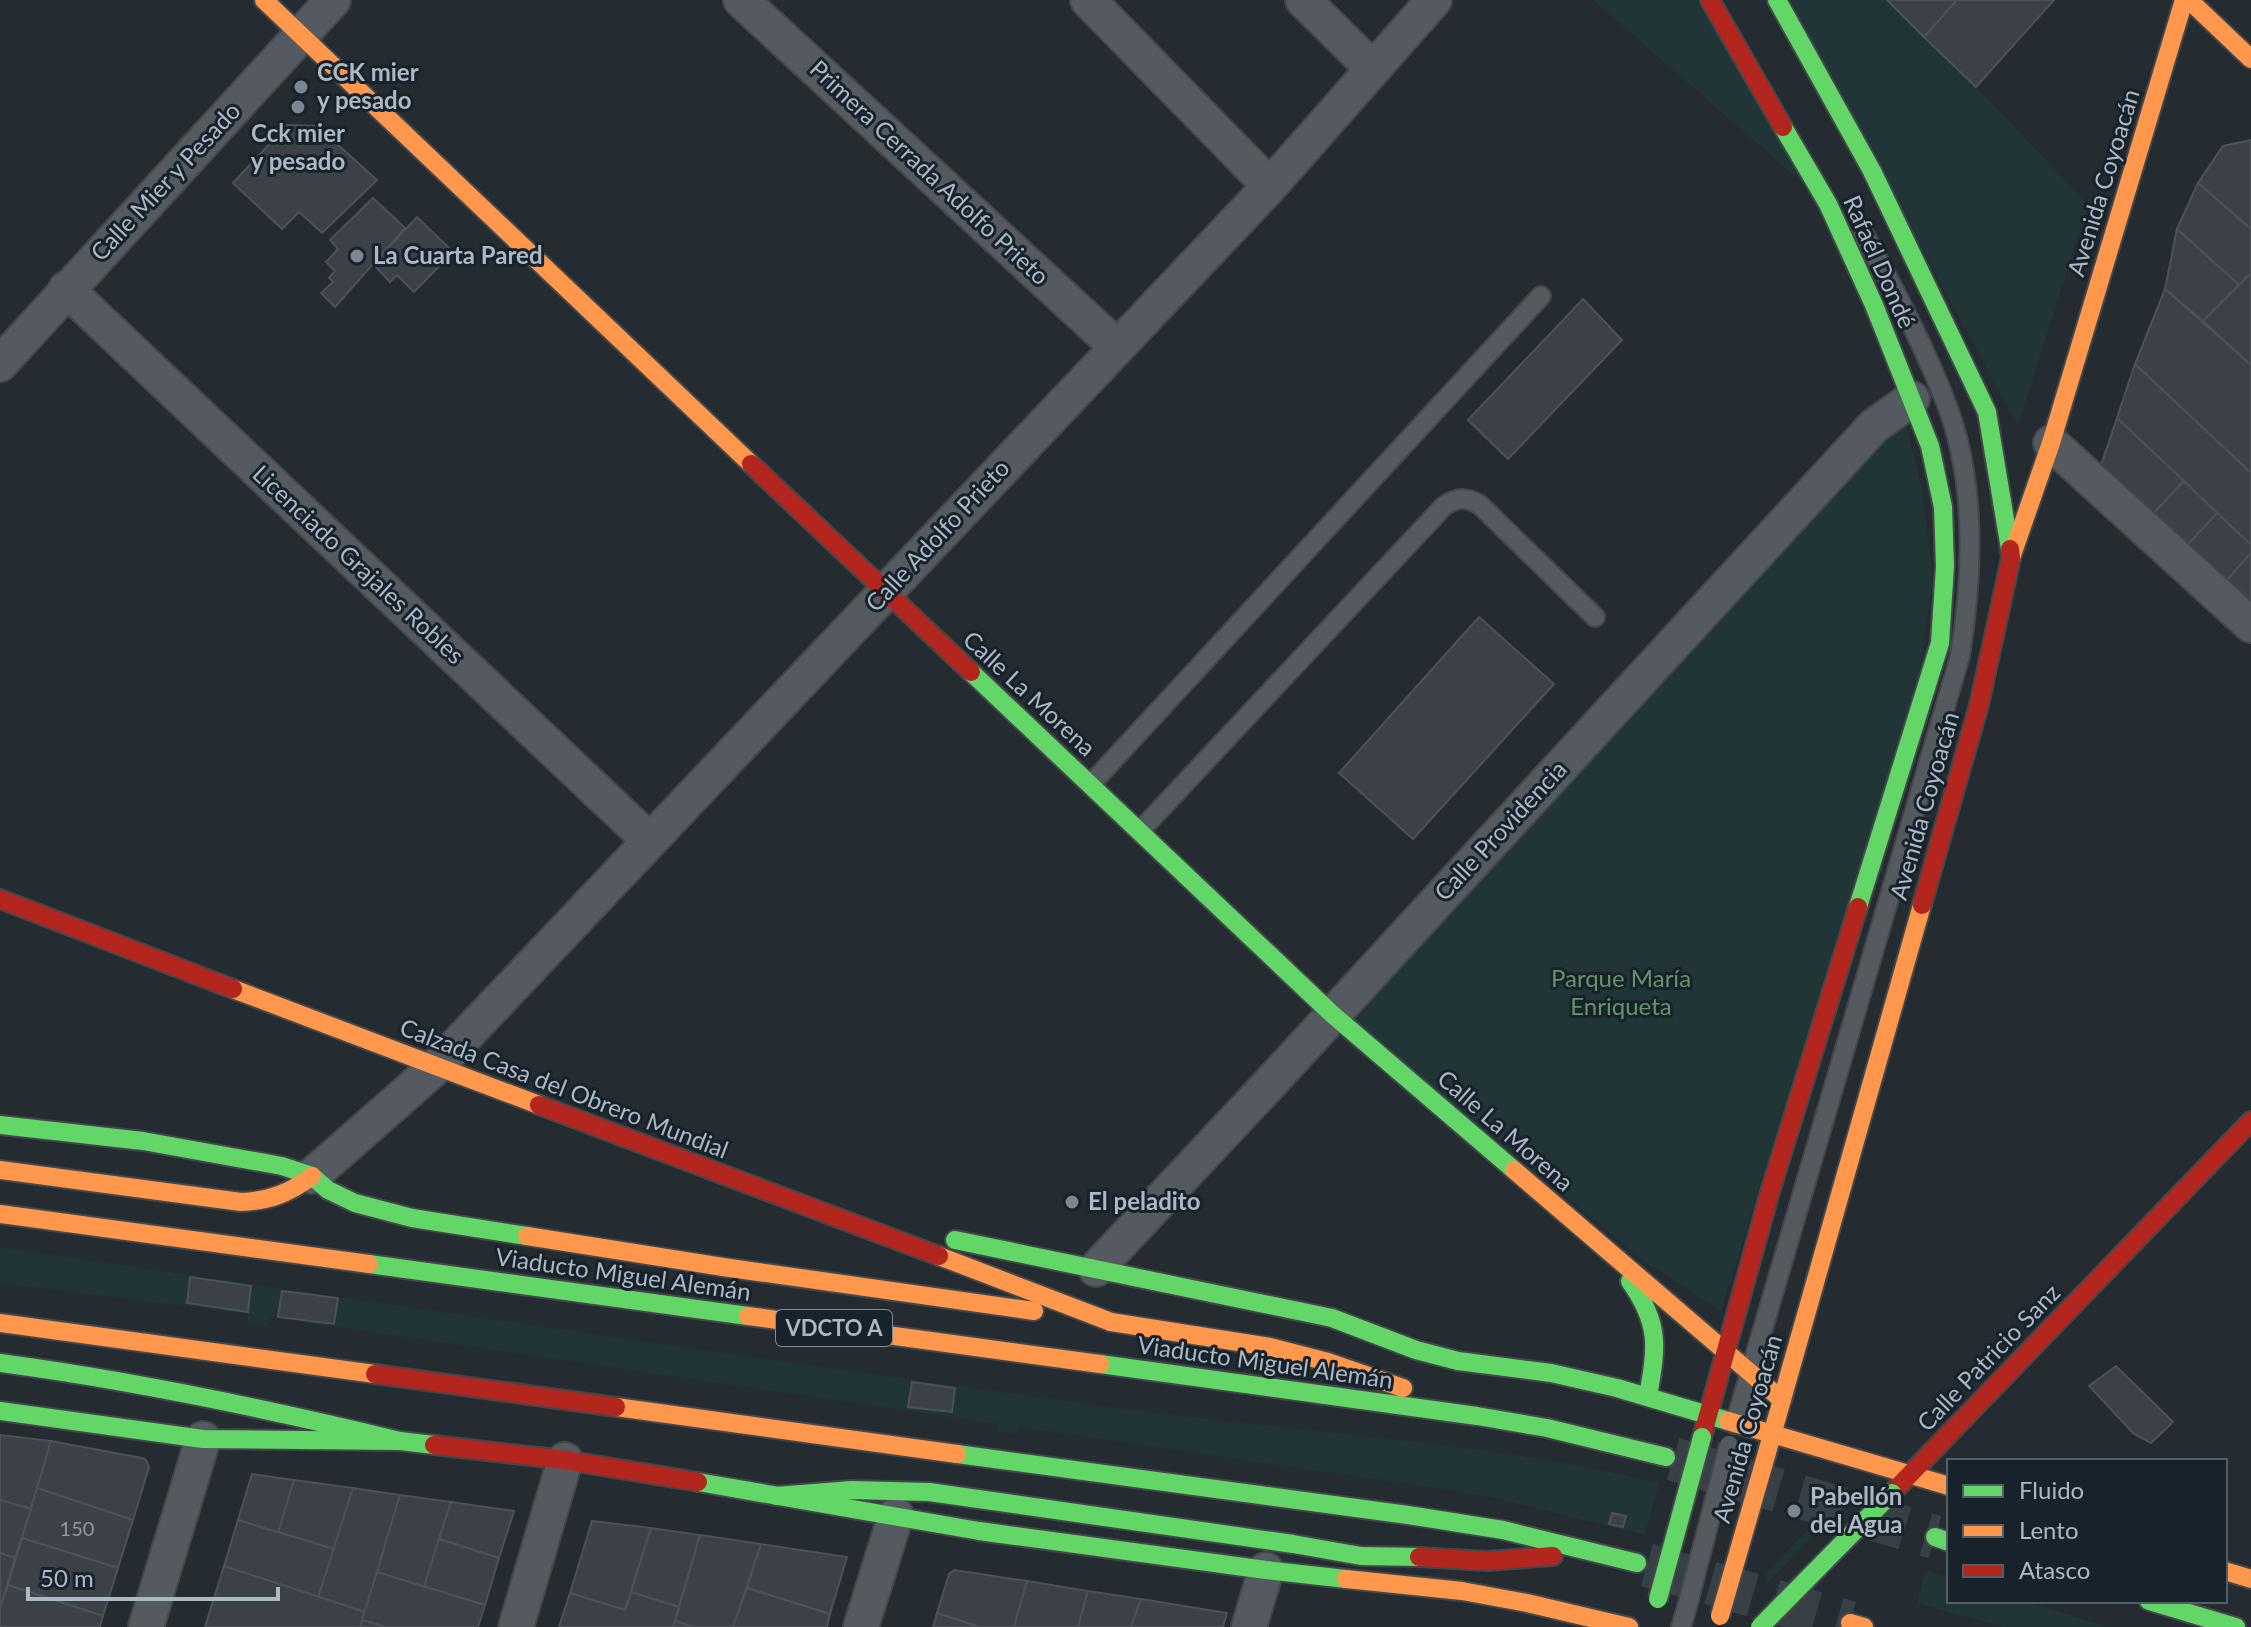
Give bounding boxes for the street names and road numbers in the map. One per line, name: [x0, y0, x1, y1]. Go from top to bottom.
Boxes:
street label: Primera Cerrada Adolfo Prieto: [805, 54, 1055, 290]
street label: Avenida Coyoacán: [2060, 86, 2145, 280]
street label: Calle Mier y Pesado: [84, 96, 246, 266]
street label: Rafaél Dondé: [1838, 190, 1923, 332]
street label: Calle Adolfo Prieto: [859, 453, 1015, 617]
street label: Licenciado Grajales Robles: [247, 458, 471, 669]
street label: Calle La Morena: [958, 624, 1102, 762]
street label: Avenida Coyoacán: [1883, 708, 1964, 903]
street label: Calle Providencia: [1428, 754, 1572, 906]
street label: Calzada Casa del Obrero Mundial: [396, 1011, 733, 1164]
street label: Calle La Morena: [1432, 1063, 1580, 1197]
street label: Viaducto Miguel Alemán: [494, 1241, 753, 1306]
street label: Calle Patricio Sanz: [1910, 1277, 2065, 1436]
road number: VDCTO A: [776, 1310, 892, 1346]
street label: Viaducto Miguel Alemán: [1136, 1329, 1395, 1394]
street label: Avenida Coyoacán: [1706, 1331, 1787, 1526]

